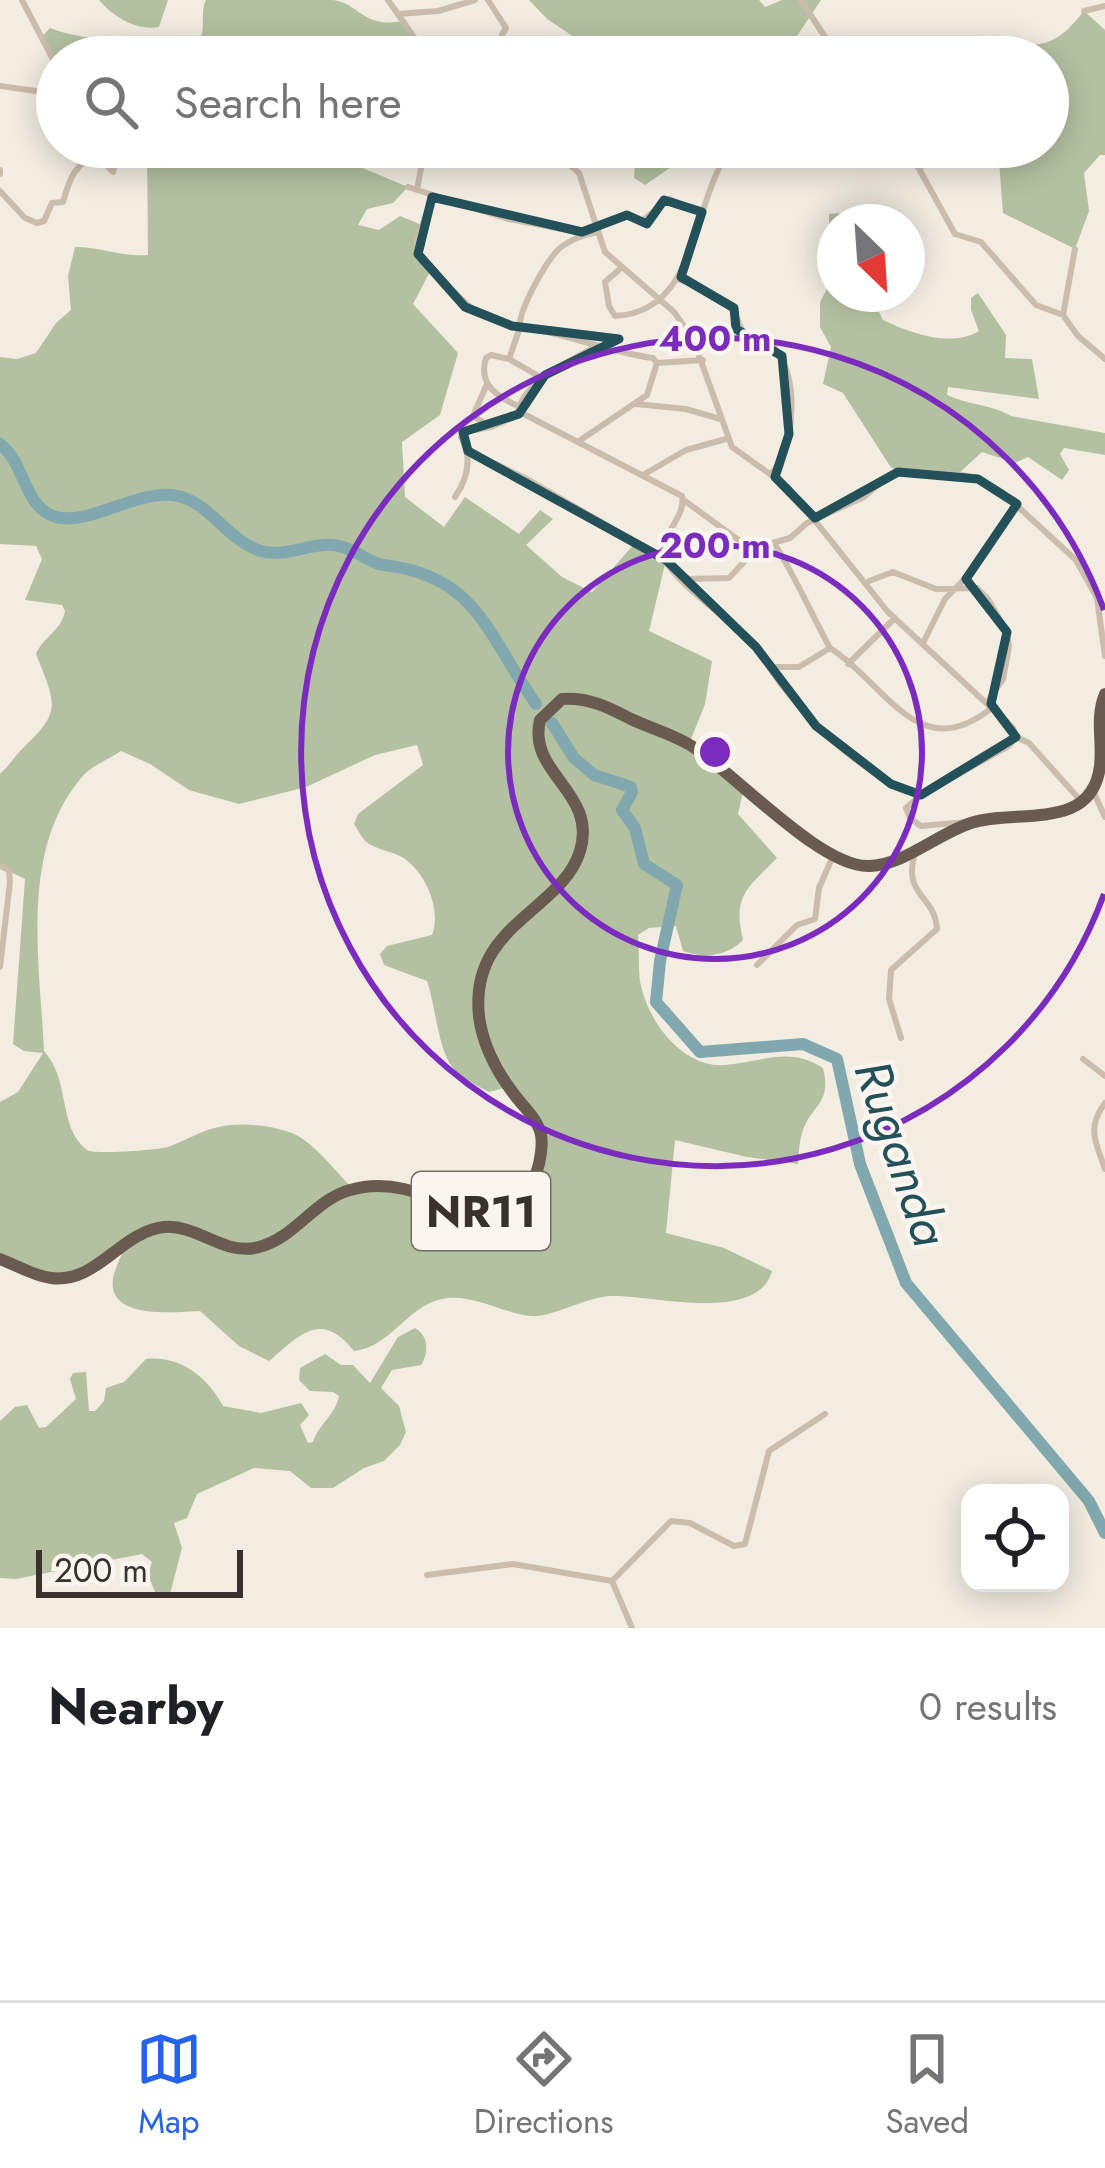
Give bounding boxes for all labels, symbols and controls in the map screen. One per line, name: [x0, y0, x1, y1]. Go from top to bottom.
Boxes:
search box: [36, 36, 1069, 168]
icon: search: [78, 69, 144, 135]
text: Search here: [174, 70, 402, 135]
north arrow: [817, 204, 925, 312]
text: 400 m: [658, 312, 772, 364]
text: 200 m: [659, 519, 771, 571]
centre of rings: [694, 731, 736, 773]
water label: Ruganda: [836, 1050, 968, 1256]
road number: NR11: [412, 1172, 550, 1250]
map controls: [961, 1484, 1069, 1592]
button: locate: [961, 1484, 1069, 1592]
scale bar: [36, 1544, 243, 1597]
text: 200 m: [54, 1547, 148, 1594]
text: Nearby: [48, 1669, 223, 1743]
text: 0 results: [919, 1678, 1057, 1735]
tab: Map: [136, 2026, 202, 2145]
tab: Directions: [474, 2026, 614, 2145]
tab: Saved: [885, 2026, 969, 2145]

